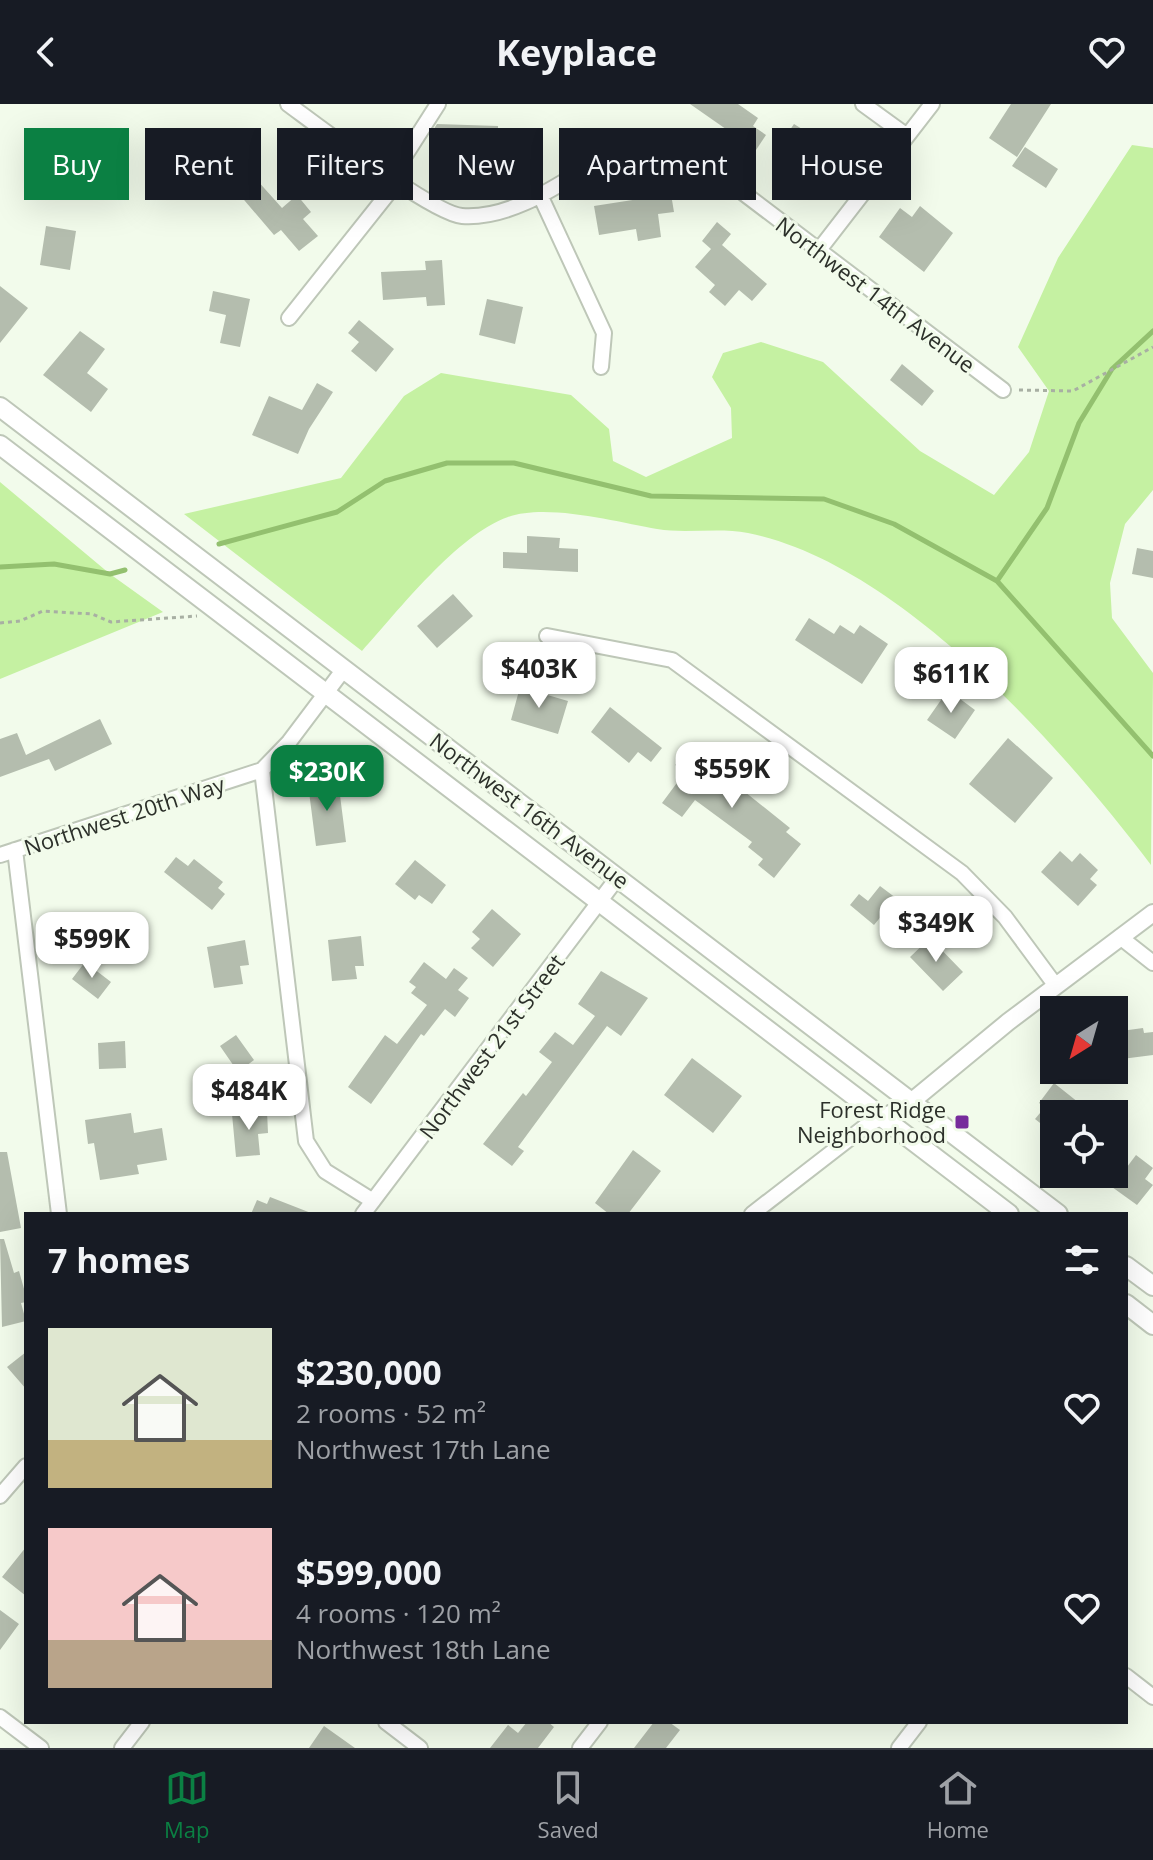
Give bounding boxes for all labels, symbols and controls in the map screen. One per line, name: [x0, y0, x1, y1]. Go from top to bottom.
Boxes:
text: Keyplace: [496, 28, 657, 77]
icon: back: [24, 30, 68, 74]
icon: heart: [1085, 30, 1129, 74]
chip: Buy: [24, 128, 129, 200]
chip: Rent: [145, 128, 261, 200]
chip: Filters: [277, 128, 413, 200]
chip: New: [429, 128, 543, 200]
chip: Apartment: [559, 128, 756, 200]
chip: House: [772, 128, 911, 200]
street label: Northwest 14th Avenue: [770, 209, 982, 379]
pin: $403K: [483, 642, 595, 710]
pin: $611K: [895, 647, 1007, 715]
text: $403K: [501, 650, 577, 686]
text: $611K: [913, 655, 989, 691]
street label: Northwest 16th Avenue: [424, 725, 636, 895]
pin: $559K: [676, 742, 788, 810]
pin: $230K: [271, 745, 383, 813]
text: $559K: [694, 750, 770, 786]
text: $230K: [289, 753, 365, 789]
street label: Northwest 20th Way: [20, 768, 229, 862]
pin: $349K: [880, 896, 992, 964]
text: $349K: [898, 904, 974, 940]
pin: $599K: [36, 912, 148, 980]
text: $599K: [54, 920, 130, 956]
street label: Northwest 21st Street: [412, 947, 571, 1145]
north arrow: [1040, 996, 1128, 1084]
map controls: [1040, 996, 1128, 1188]
pin: $484K: [193, 1064, 305, 1132]
text: $484K: [211, 1072, 287, 1108]
place label: Forest Ridge Neighborhood: [797, 1094, 946, 1149]
button: locate: [1040, 1100, 1128, 1188]
marker: Forest Ridge Neighborhood: [953, 1113, 971, 1131]
text: 7 homes: [48, 1237, 190, 1283]
icon: filters: [1060, 1238, 1104, 1282]
text: $230,000: [296, 1349, 442, 1395]
icon: home: [112, 1360, 208, 1456]
icon: heart: [1060, 1386, 1104, 1430]
text: 2 rooms · 52 m²: [296, 1395, 486, 1431]
text: Northwest 17th Lane: [296, 1431, 550, 1467]
text: $599,000: [296, 1549, 442, 1595]
icon: home: [112, 1560, 208, 1656]
icon: heart: [1060, 1586, 1104, 1630]
text: 4 rooms · 120 m²: [296, 1595, 501, 1631]
text: Northwest 18th Lane: [296, 1631, 550, 1667]
tab: Map: [164, 1766, 210, 1844]
tab: Saved: [538, 1766, 599, 1844]
tab: Home: [927, 1766, 989, 1844]

